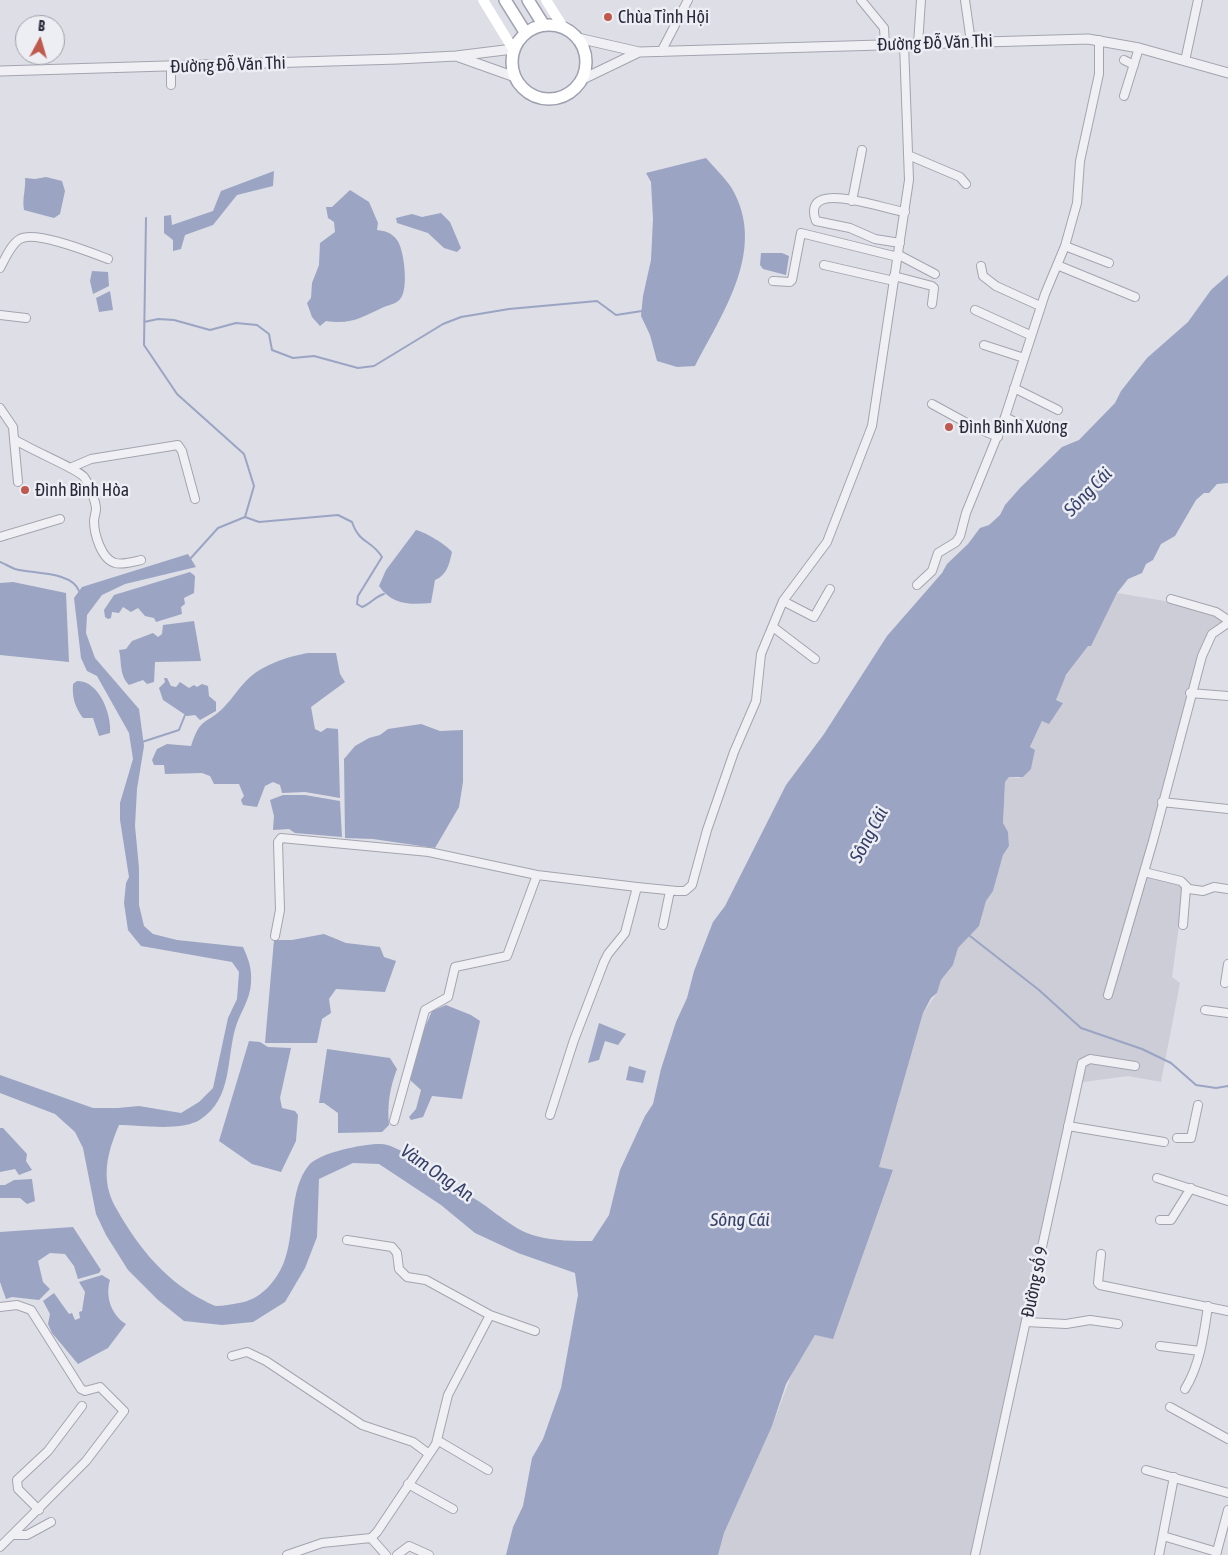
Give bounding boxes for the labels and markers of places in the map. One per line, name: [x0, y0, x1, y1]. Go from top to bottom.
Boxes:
place label: Chùa Tỉnh Hội: [618, 6, 709, 28]
marker: Chùa Tỉnh Hội: [602, 11, 614, 23]
place label: Đình Bình Xương: [959, 416, 1067, 438]
marker: Đình Bình Xương: [943, 421, 955, 433]
place label: Đình Bình Hòa: [35, 479, 129, 501]
marker: Đình Bình Hòa: [19, 484, 31, 496]

